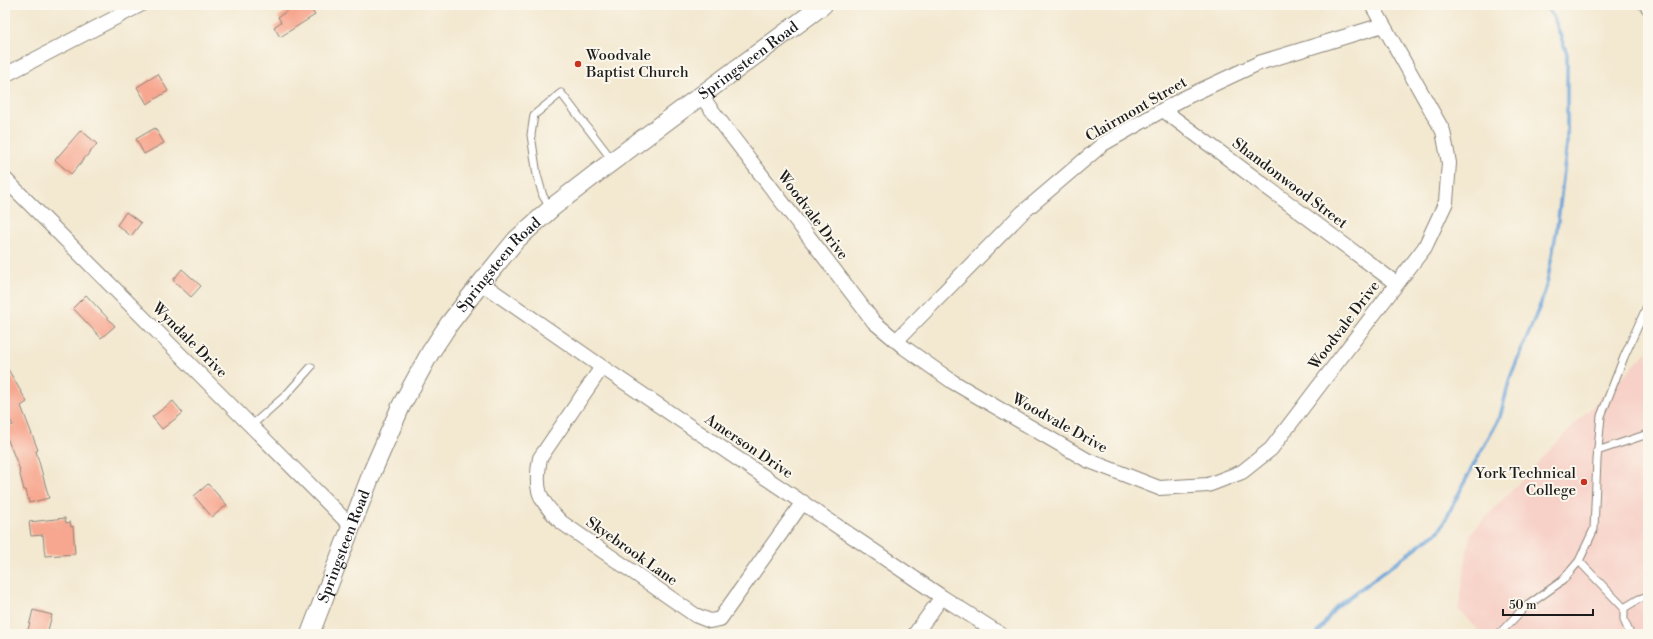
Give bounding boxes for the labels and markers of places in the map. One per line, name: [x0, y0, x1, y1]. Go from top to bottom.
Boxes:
place label: Woodvale Baptist Church: [585, 46, 689, 82]
marker: Woodvale Baptist Church: [573, 59, 583, 69]
place label: York Technical College: [1474, 464, 1577, 500]
marker: York Technical College: [1579, 477, 1589, 487]

